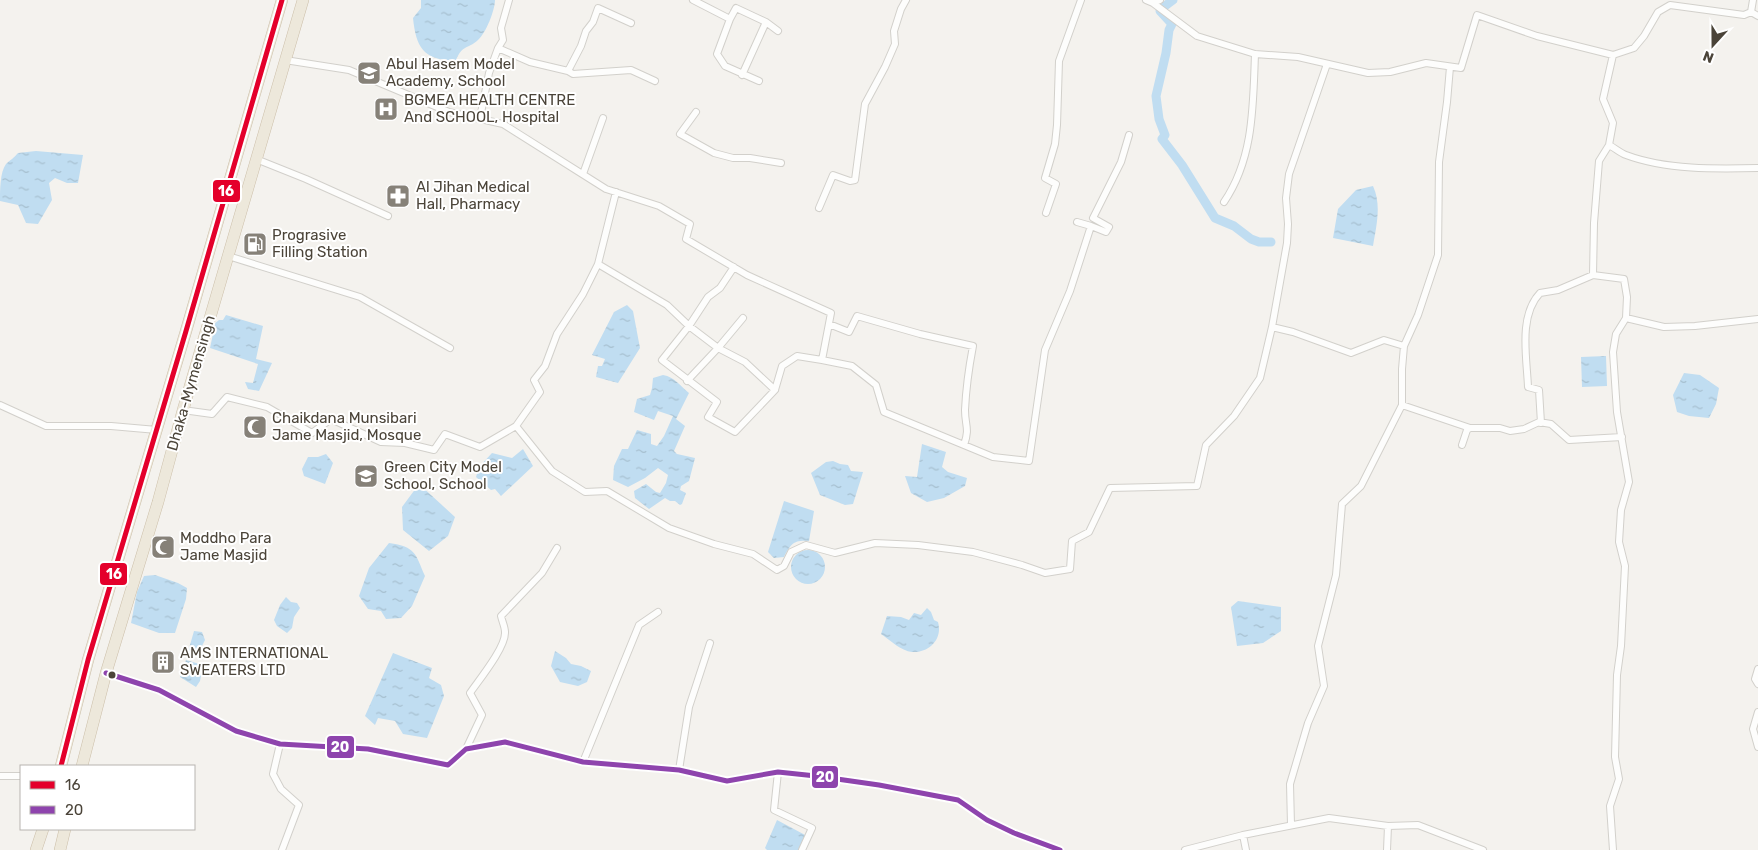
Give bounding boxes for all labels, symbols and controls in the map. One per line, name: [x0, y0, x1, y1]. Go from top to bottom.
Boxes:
north arrow: [1688, 20, 1738, 70]
text: N: [1701, 47, 1716, 66]
place label: Abul Hasem Model Academy, School: [386, 55, 515, 90]
school or university icon: Abul Hasem Model Academy, School: [356, 60, 382, 86]
place label: BGMEA HEALTH CENTRE And SCHOOL, Hospital: [404, 91, 575, 126]
hospital icon: BGMEA HEALTH CENTRE And SCHOOL, Hospital: [373, 96, 399, 122]
place label: Al Jihan Medical Hall, Pharmacy: [416, 178, 530, 213]
line badge: 16: [212, 179, 241, 203]
text: 16: [218, 183, 234, 200]
pharmacy icon: Al Jihan Medical Hall, Pharmacy: [385, 183, 411, 209]
place label: Prograsive Filling Station: [272, 226, 368, 261]
fuel station icon: Prograsive Filling Station: [242, 231, 268, 257]
street label: Dhaka-Mymensingh: [163, 313, 219, 453]
place label: Chaikdana Munsibari Jame Masjid, Mosque: [272, 409, 421, 444]
mosque icon: Chaikdana Munsibari Jame Masjid, Mosque: [242, 414, 268, 440]
place label: Green City Model School, School: [384, 458, 502, 493]
school or university icon: Green City Model School, School: [353, 463, 379, 489]
place label: Moddho Para Jame Masjid: [180, 529, 271, 564]
mosque icon: Moddho Para Jame Masjid: [150, 534, 176, 560]
line badge: 16: [99, 562, 128, 586]
text: 16: [106, 566, 122, 583]
place label: AMS INTERNATIONAL SWEATERS LTD: [180, 644, 329, 679]
building icon: AMS INTERNATIONAL SWEATERS LTD: [150, 649, 176, 675]
unlabelled marker: [107, 670, 117, 680]
line badge: 20: [326, 735, 355, 759]
text: 20: [331, 739, 349, 756]
legend: [20, 765, 195, 830]
line badge: 20: [811, 765, 839, 789]
text: 20: [816, 769, 834, 786]
text: 16: [65, 776, 80, 794]
text: 20: [65, 801, 83, 819]

